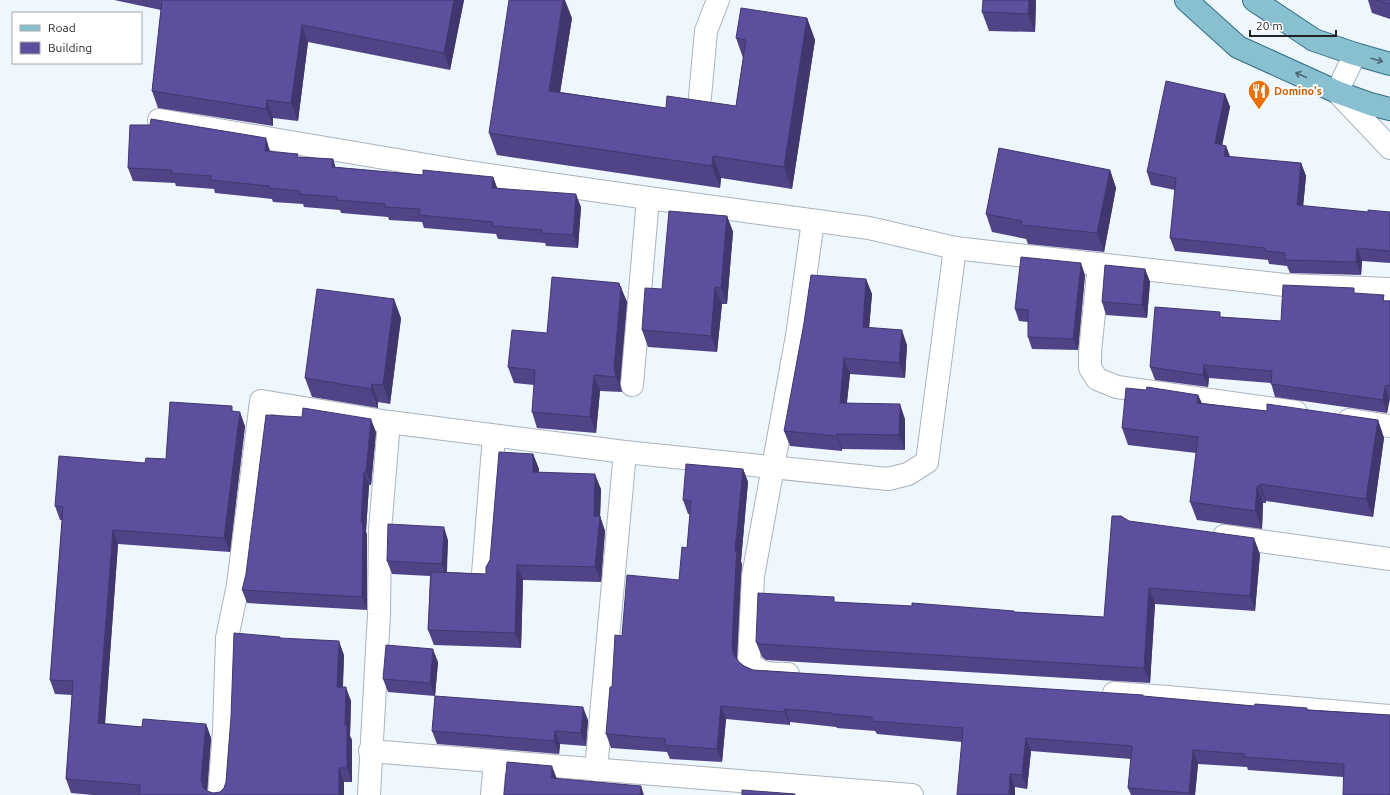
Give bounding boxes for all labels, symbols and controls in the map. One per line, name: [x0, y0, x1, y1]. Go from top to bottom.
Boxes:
legend: [12, 12, 142, 64]
scale bar: [1250, 12, 1336, 38]
text: 20 m: [1256, 19, 1283, 32]
text: Road: [48, 21, 76, 34]
text: Building: [48, 41, 92, 54]
one-way arrow: [1371, 57, 1384, 64]
one-way arrow: [1296, 71, 1308, 79]
restaurant icon: Domino's: [1246, 78, 1272, 111]
place label: Domino's: [1274, 85, 1322, 97]

